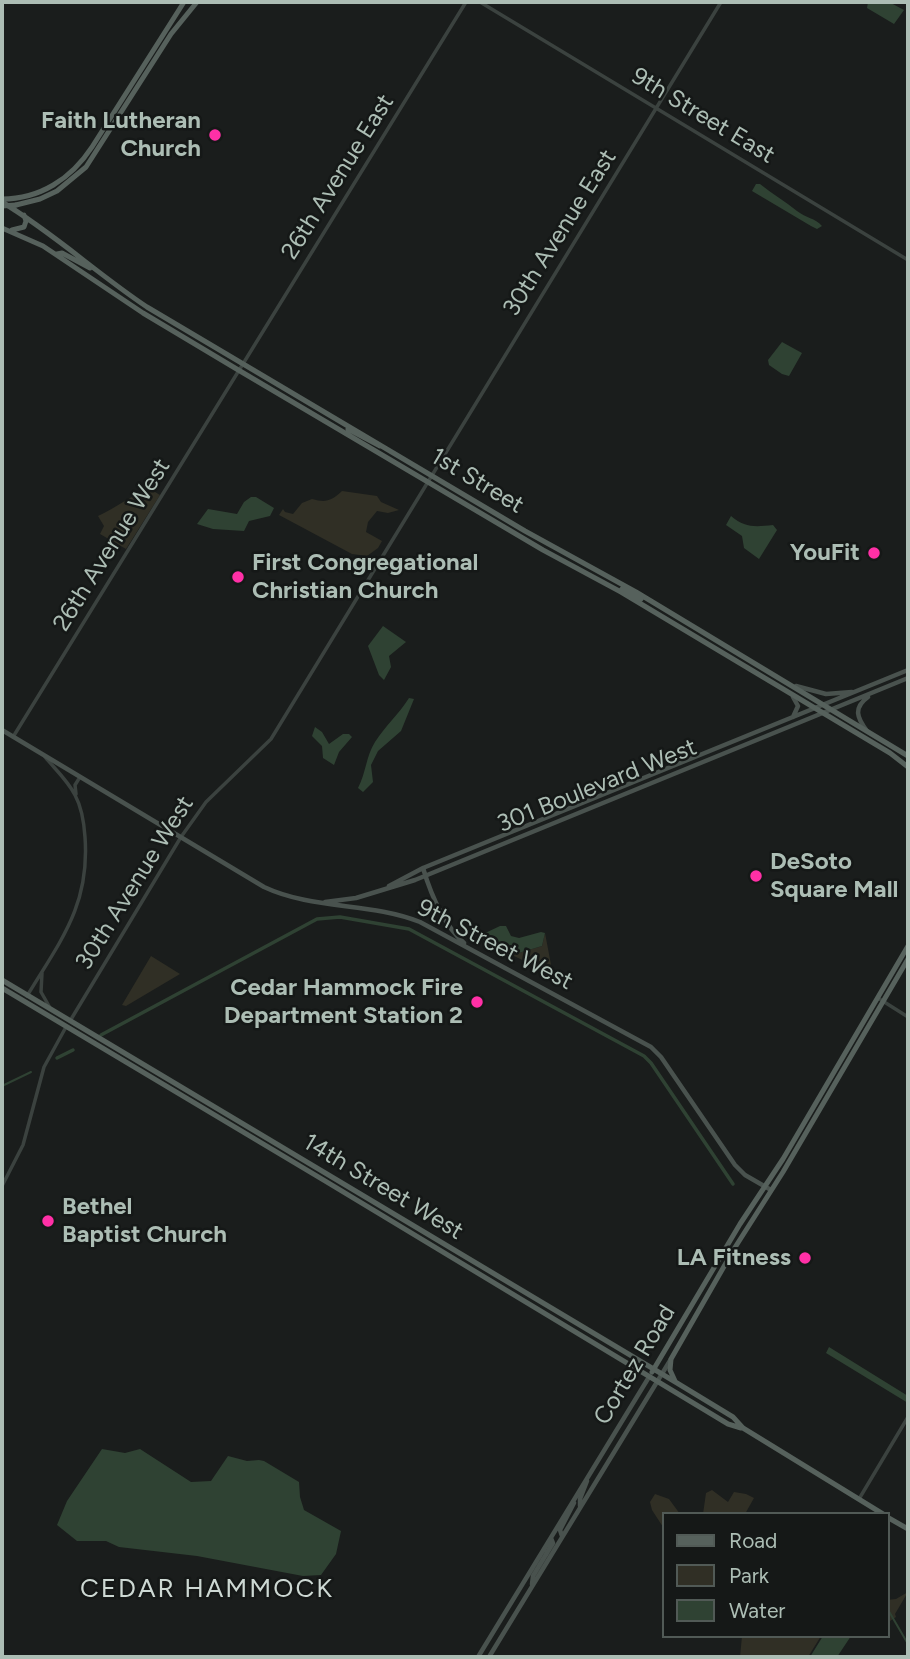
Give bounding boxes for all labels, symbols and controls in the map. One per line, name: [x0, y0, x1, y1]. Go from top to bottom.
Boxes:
street label: 9th Street East: [626, 62, 780, 170]
street label: 26th Avenue East: [276, 89, 400, 265]
place label: Faith Lutheran Church: [41, 107, 201, 163]
marker: Faith Lutheran Church: [207, 127, 223, 143]
street label: 30th Avenue East: [497, 145, 623, 321]
street label: 1st Street: [425, 442, 529, 520]
street label: 26th Avenue West: [47, 453, 177, 637]
place label: YouFit: [790, 539, 860, 567]
marker: YouFit: [866, 545, 882, 561]
place label: First Congregational Christian Church: [252, 549, 478, 605]
marker: First Congregational Christian Church: [230, 569, 246, 585]
street label: 301 Boulevard West: [493, 733, 701, 839]
street label: 30th Avenue West: [70, 791, 200, 975]
place label: DeSoto Square Mall: [770, 848, 898, 904]
marker: DeSoto Square Mall: [748, 868, 764, 884]
street label: 9th Street West: [412, 893, 578, 997]
place label: Cedar Hammock Fire Department Station 2: [224, 974, 463, 1030]
marker: Cedar Hammock Fire Department Station 2: [469, 994, 485, 1010]
street label: 14th Street West: [298, 1128, 468, 1246]
place label: Bethel Baptist Church: [62, 1193, 227, 1249]
marker: Bethel Baptist Church: [40, 1213, 56, 1229]
place label: LA Fitness: [677, 1244, 791, 1272]
marker: LA Fitness: [797, 1250, 813, 1266]
street label: Cortez Road: [588, 1300, 682, 1430]
legend: [662, 1512, 889, 1638]
text: Road: [729, 1528, 777, 1553]
text: Park: [729, 1563, 769, 1588]
district label: CEDAR HAMMOCK: [82, 1573, 332, 1605]
text: Water: [729, 1598, 785, 1623]

